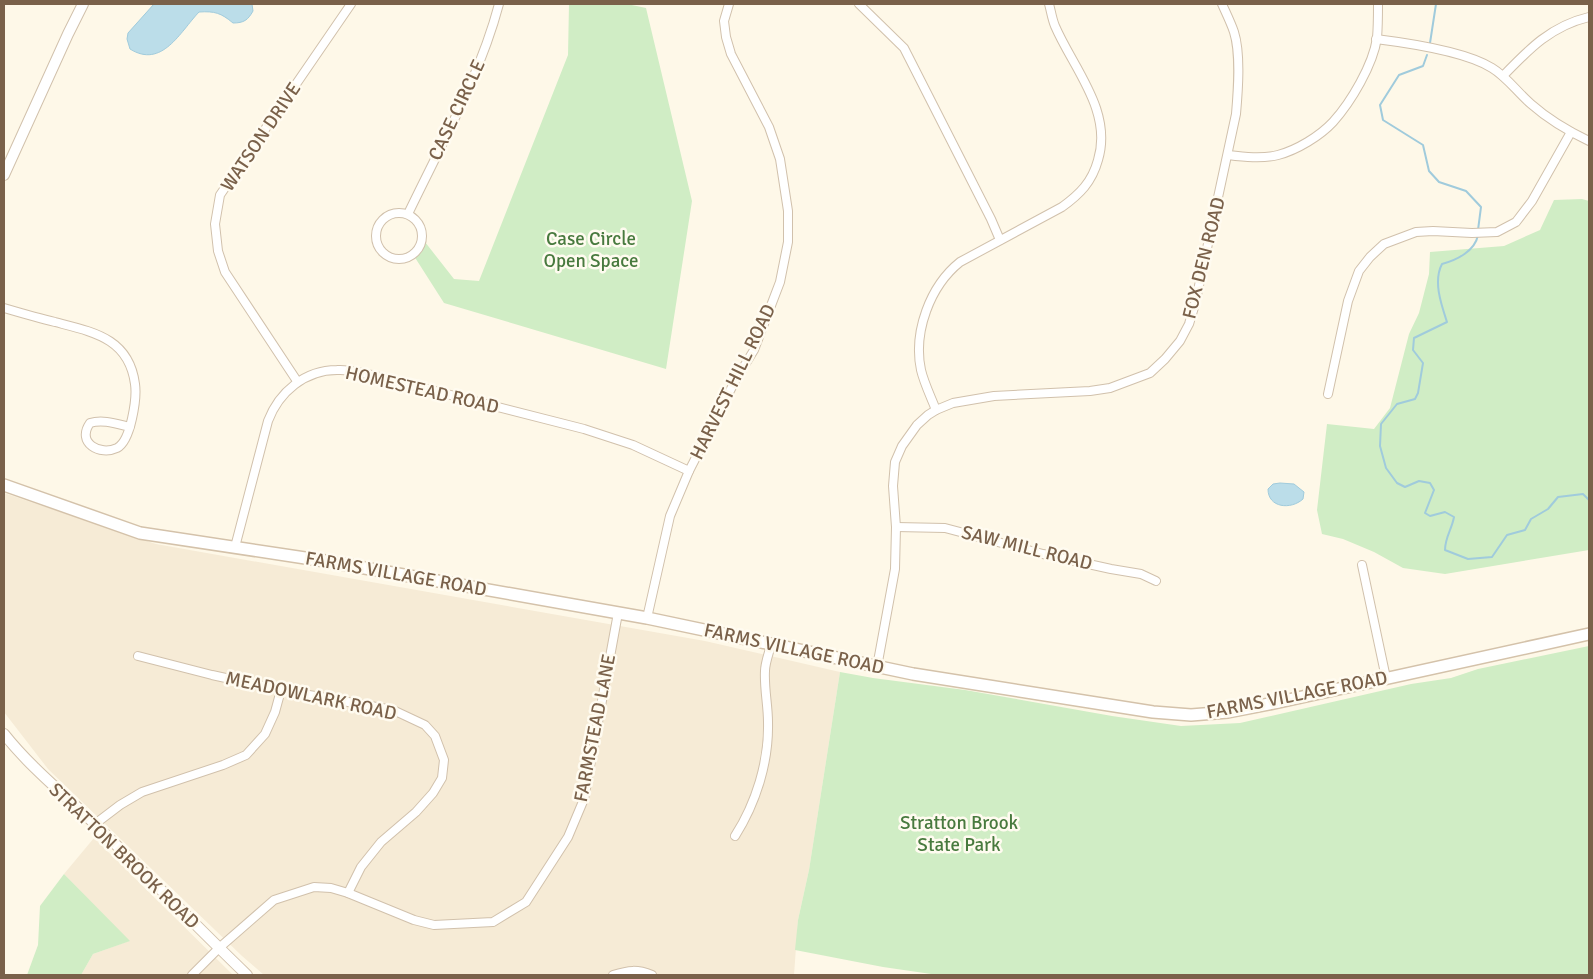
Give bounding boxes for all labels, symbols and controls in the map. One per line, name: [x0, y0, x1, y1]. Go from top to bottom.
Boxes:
street label: CASE CIRCLE: [423, 56, 491, 164]
street label: WATSON DRIVE: [216, 78, 306, 196]
street label: FOX DEN ROAD: [1177, 195, 1231, 321]
park label: Case Circle Open Space: [543, 227, 639, 273]
street label: HARVEST HILL ROAD: [685, 300, 781, 464]
street label: HOMESTEAD ROAD: [343, 361, 501, 419]
street label: SAW MILL ROAD: [959, 520, 1095, 576]
street label: FARMS VILLAGE ROAD: [303, 546, 489, 602]
street label: FARMS VILLAGE ROAD: [702, 618, 886, 680]
street label: FARMSTEAD LANE: [569, 652, 621, 804]
street label: MEADOWLARK ROAD: [223, 666, 399, 726]
street label: FARMS VILLAGE ROAD: [1205, 666, 1389, 724]
street label: STRATTON BROOK ROAD: [44, 778, 204, 934]
park label: Stratton Brook State Park: [900, 811, 1019, 857]

